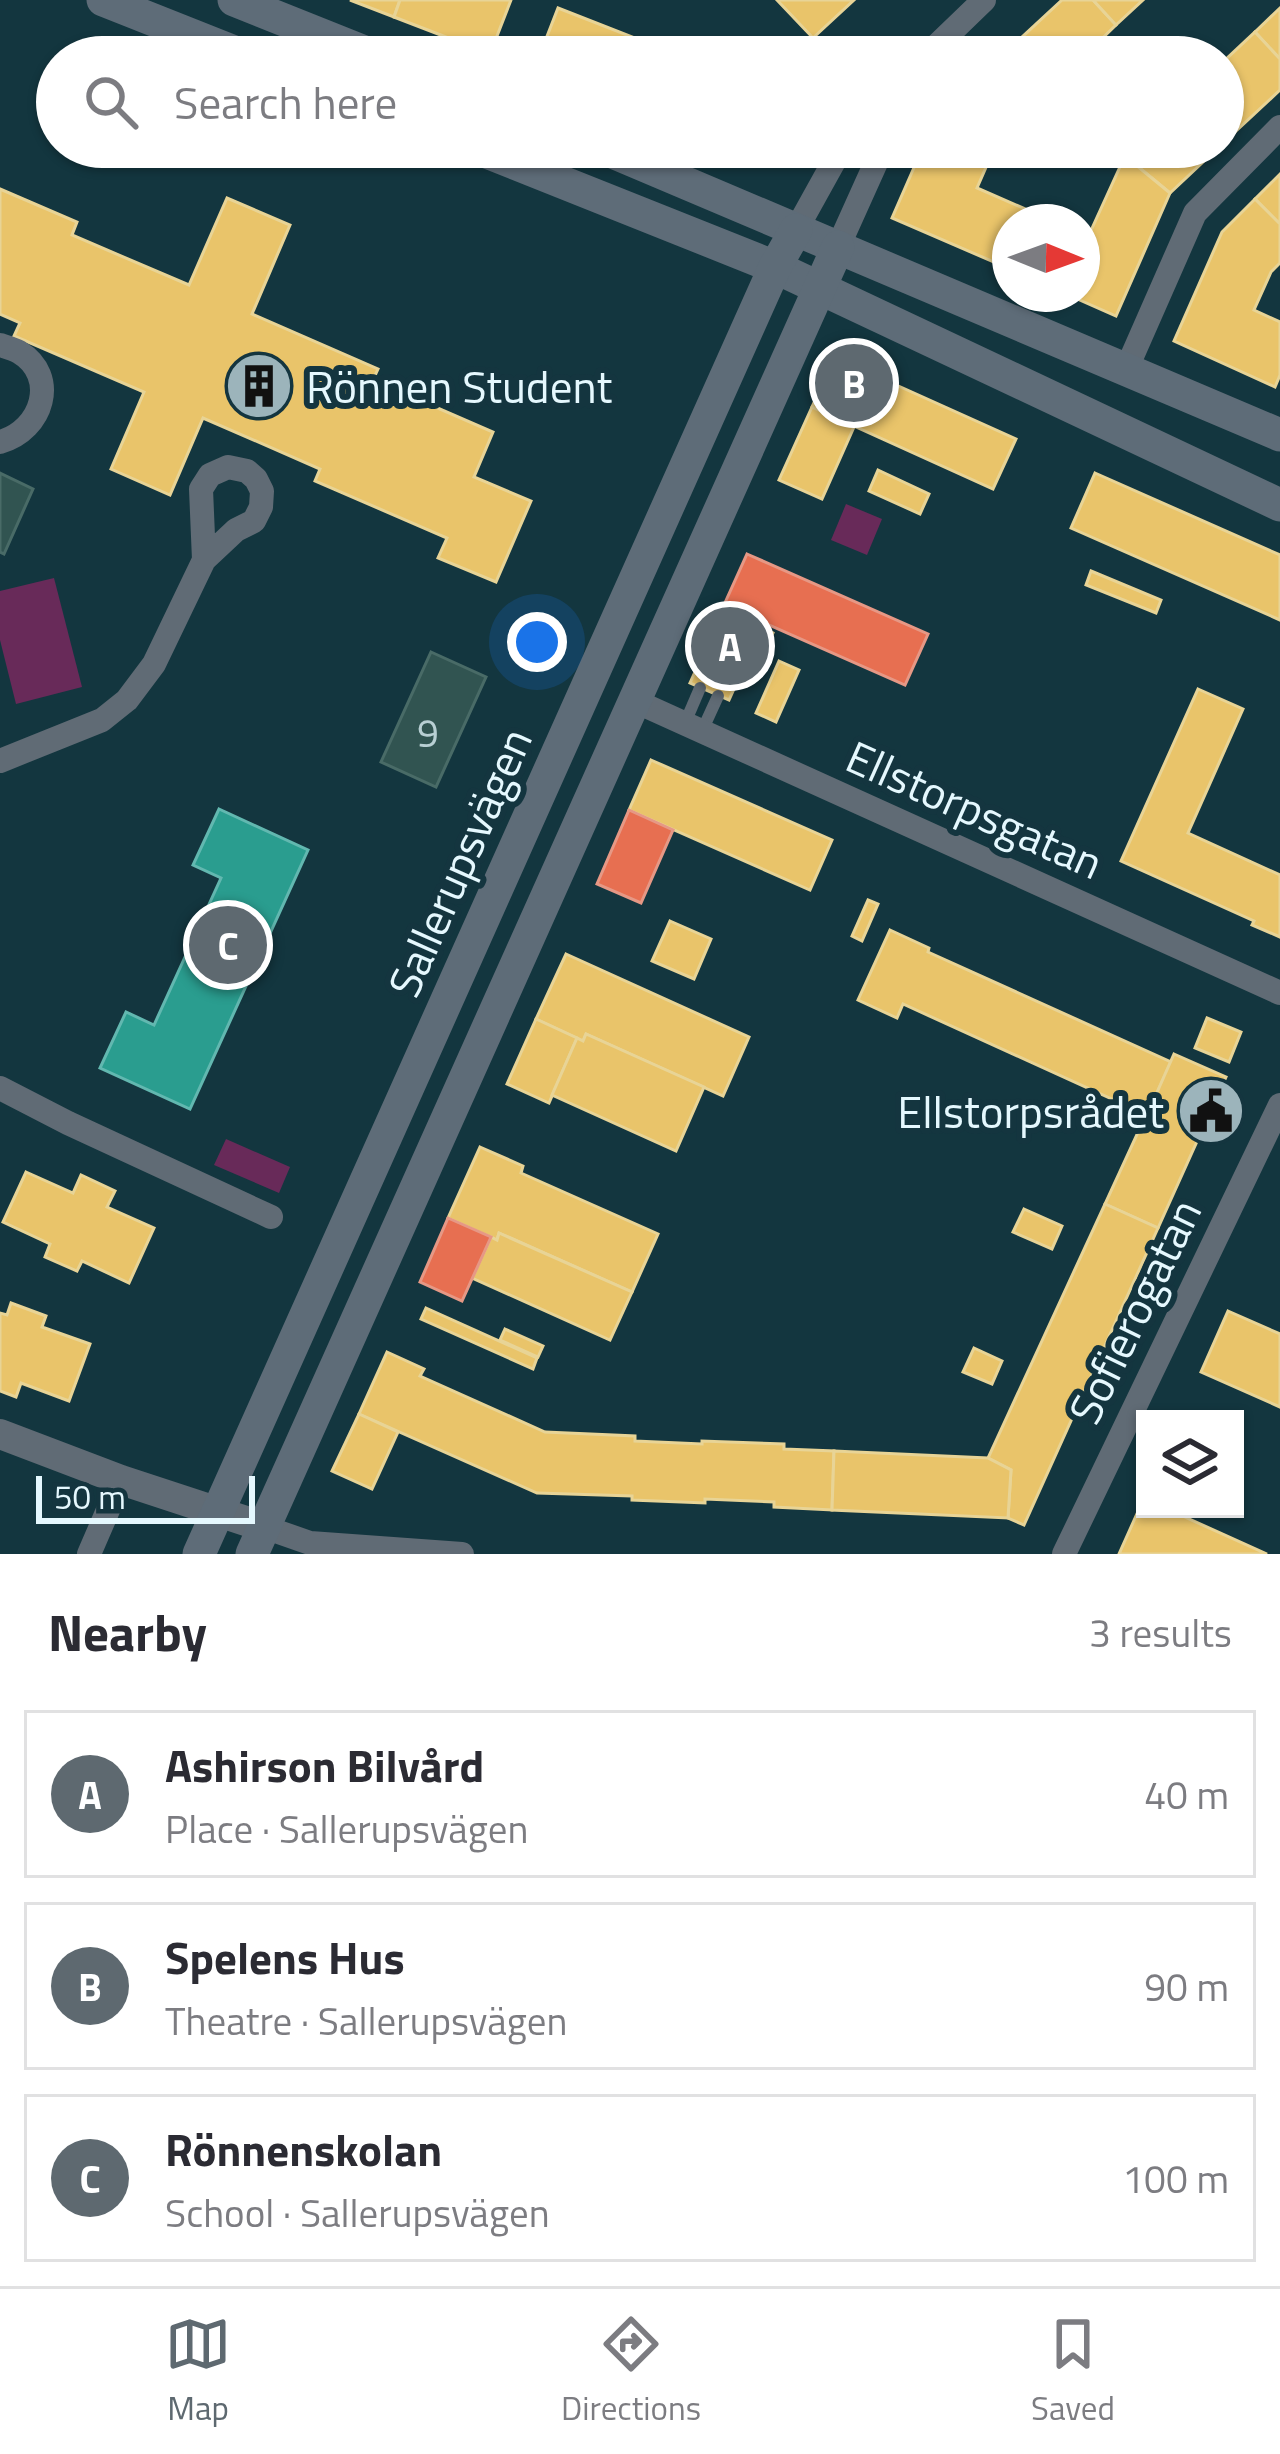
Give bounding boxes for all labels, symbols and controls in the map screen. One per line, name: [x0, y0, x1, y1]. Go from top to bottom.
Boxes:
search box: [36, 36, 1244, 168]
text: Search here: [174, 68, 397, 136]
icon: search: [78, 69, 144, 135]
north arrow: [992, 204, 1100, 312]
pin: B: [815, 338, 893, 428]
building icon: Rönnen Student: [224, 351, 294, 421]
place label: Rönnen Student: [306, 352, 612, 420]
pin: A: [691, 601, 769, 691]
your location: [507, 612, 567, 672]
house number: 9: [417, 703, 439, 762]
street label: Sallerupsvägen: [369, 717, 549, 1007]
street label: Ellstorpsgatan: [836, 722, 1114, 896]
pin: C: [189, 900, 267, 990]
public building icon: Ellstorpsrådet: [1176, 1076, 1246, 1146]
place label: Ellstorpsrådet: [897, 1077, 1164, 1145]
street label: Sofierogatan: [1050, 1187, 1218, 1435]
map controls: [1136, 1410, 1244, 1518]
button: layers: [1136, 1410, 1244, 1518]
scale bar: [36, 1470, 255, 1523]
text: 50 m: [54, 1472, 126, 1522]
text: Nearby: [48, 1593, 207, 1671]
text: 3 results: [1089, 1603, 1232, 1662]
text: Ashirson Bilvård: [165, 1731, 484, 1799]
text: A: [78, 1765, 102, 1824]
text: 40 m: [1144, 1765, 1229, 1824]
text: Place · Sallerupsvägen: [165, 1799, 528, 1858]
text: Spelens Hus: [165, 1923, 405, 1991]
text: B: [78, 1957, 102, 2016]
text: 90 m: [1144, 1957, 1229, 2016]
text: Theatre · Sallerupsvägen: [165, 1991, 567, 2050]
text: Rönnenskolan: [165, 2115, 442, 2183]
text: C: [79, 2149, 101, 2208]
text: 100 m: [1122, 2149, 1229, 2208]
text: School · Sallerupsvägen: [165, 2183, 550, 2242]
tab: Map: [165, 2311, 231, 2433]
tab: Directions: [561, 2311, 701, 2433]
tab: Saved: [1031, 2311, 1115, 2433]

